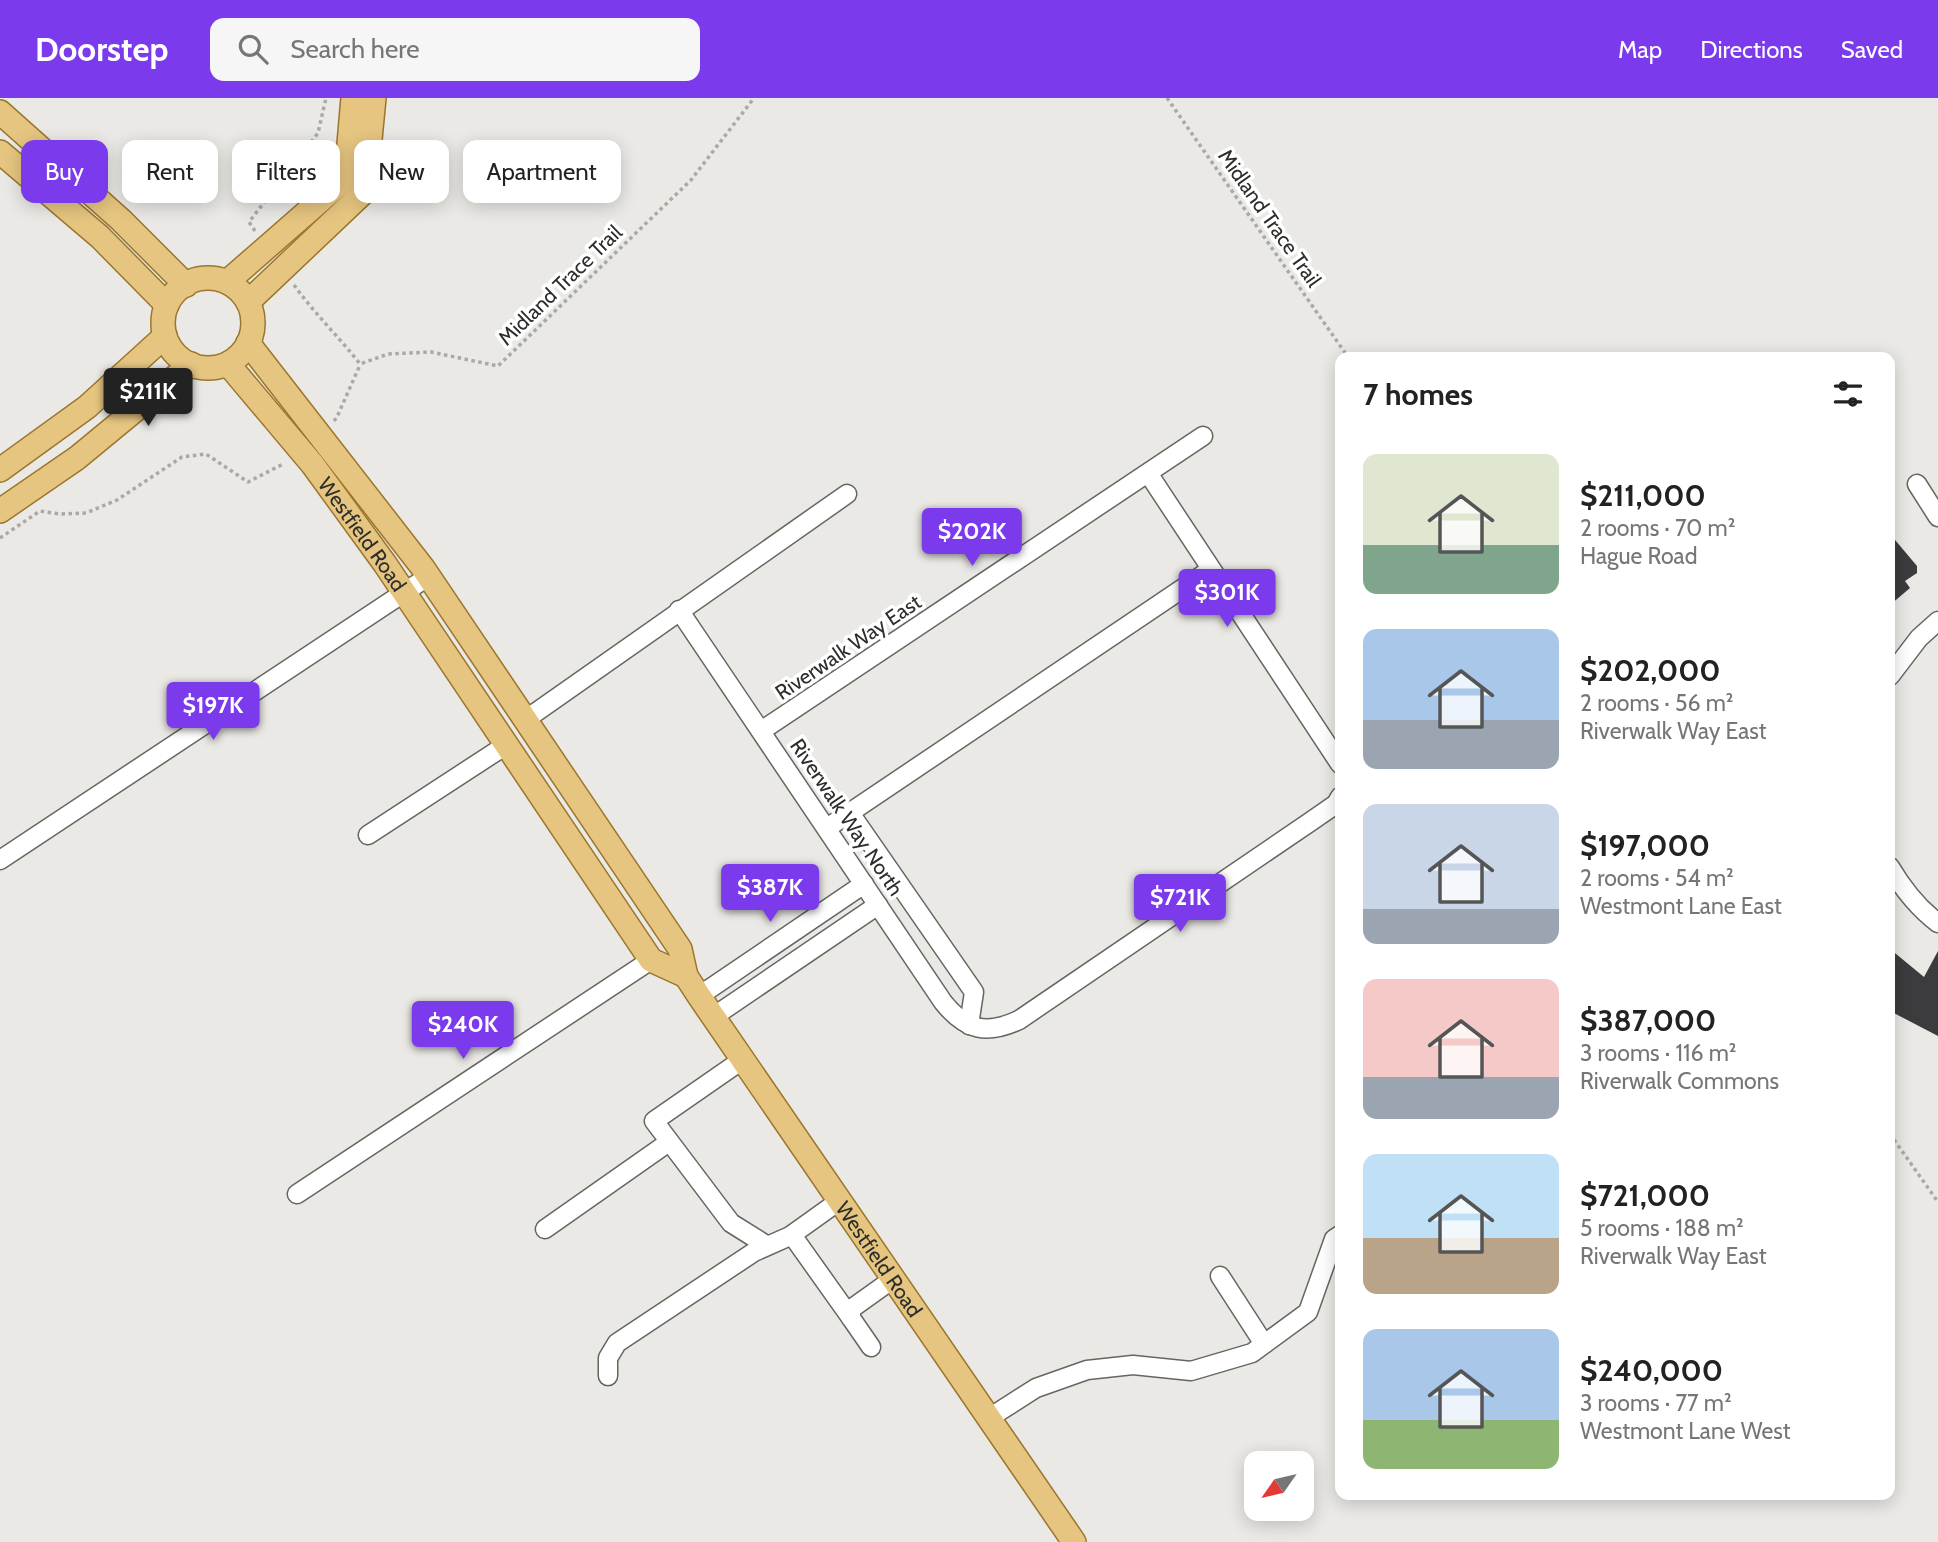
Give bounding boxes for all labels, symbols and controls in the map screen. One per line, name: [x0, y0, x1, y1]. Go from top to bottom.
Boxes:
search box: [210, 18, 700, 81]
text: Doorstep: [35, 29, 168, 69]
icon: search: [234, 30, 272, 68]
text: Search here: [290, 33, 419, 65]
text: Map: [1618, 35, 1662, 64]
text: Directions: [1700, 35, 1803, 64]
text: Saved: [1841, 35, 1903, 64]
chip: Buy: [21, 140, 108, 203]
chip: Rent: [122, 140, 218, 203]
chip: Filters: [232, 140, 340, 203]
chip: New: [354, 140, 449, 203]
chip: Apartment: [463, 140, 621, 203]
street label: Midland Trace Trail: [1213, 144, 1327, 292]
street label: Midland Trace Trail: [493, 220, 627, 350]
pin: $211K: [99, 368, 197, 428]
icon: filters: [1829, 375, 1867, 413]
text: 7 homes: [1363, 376, 1473, 413]
text: $211K: [120, 377, 176, 405]
street label: Westfield Road: [313, 472, 412, 596]
text: $211,000: [1580, 477, 1706, 514]
icon: home: [1419, 482, 1503, 566]
pin: $202K: [923, 508, 1021, 568]
text: 2 rooms · 70 m²: [1580, 514, 1735, 542]
text: $202K: [938, 517, 1006, 545]
text: Hague Road: [1580, 542, 1697, 570]
pin: $301K: [1178, 570, 1276, 629]
text: $301K: [1195, 578, 1259, 606]
street label: Riverwalk Way East: [770, 589, 926, 705]
text: $202,000: [1580, 652, 1721, 689]
icon: home: [1419, 657, 1503, 741]
pin: $197K: [164, 682, 262, 742]
text: 2 rooms · 56 m²: [1580, 689, 1734, 717]
text: $197K: [183, 691, 243, 719]
text: Riverwalk Way East: [1580, 717, 1767, 745]
street label: Riverwalk Way North: [785, 734, 909, 900]
text: $197,000: [1580, 827, 1710, 864]
icon: home: [1419, 832, 1503, 916]
pin: $387K: [721, 864, 819, 924]
text: 2 rooms · 54 m²: [1580, 864, 1734, 892]
text: $387K: [737, 873, 803, 901]
pin: $721K: [1131, 874, 1229, 934]
text: $721K: [1150, 883, 1210, 911]
text: Westmont Lane East: [1580, 892, 1782, 920]
pin: $240K: [414, 1002, 512, 1061]
text: $387,000: [1580, 1002, 1716, 1039]
icon: home: [1419, 1007, 1503, 1091]
text: $240K: [428, 1010, 498, 1038]
text: 3 rooms · 116 m²: [1580, 1039, 1736, 1067]
text: Riverwalk Commons: [1580, 1067, 1779, 1095]
text: $721,000: [1580, 1177, 1710, 1214]
icon: home: [1419, 1182, 1503, 1266]
street label: Westfield Road: [831, 1196, 928, 1321]
text: 5 rooms · 188 m²: [1580, 1214, 1744, 1242]
text: Riverwalk Way East: [1580, 1242, 1767, 1270]
text: $240,000: [1580, 1352, 1723, 1389]
icon: home: [1419, 1357, 1503, 1441]
text: 3 rooms · 77 m²: [1580, 1389, 1732, 1417]
text: Westmont Lane West: [1580, 1417, 1791, 1445]
north arrow: [1244, 1451, 1314, 1521]
map controls: [1244, 1451, 1314, 1521]

